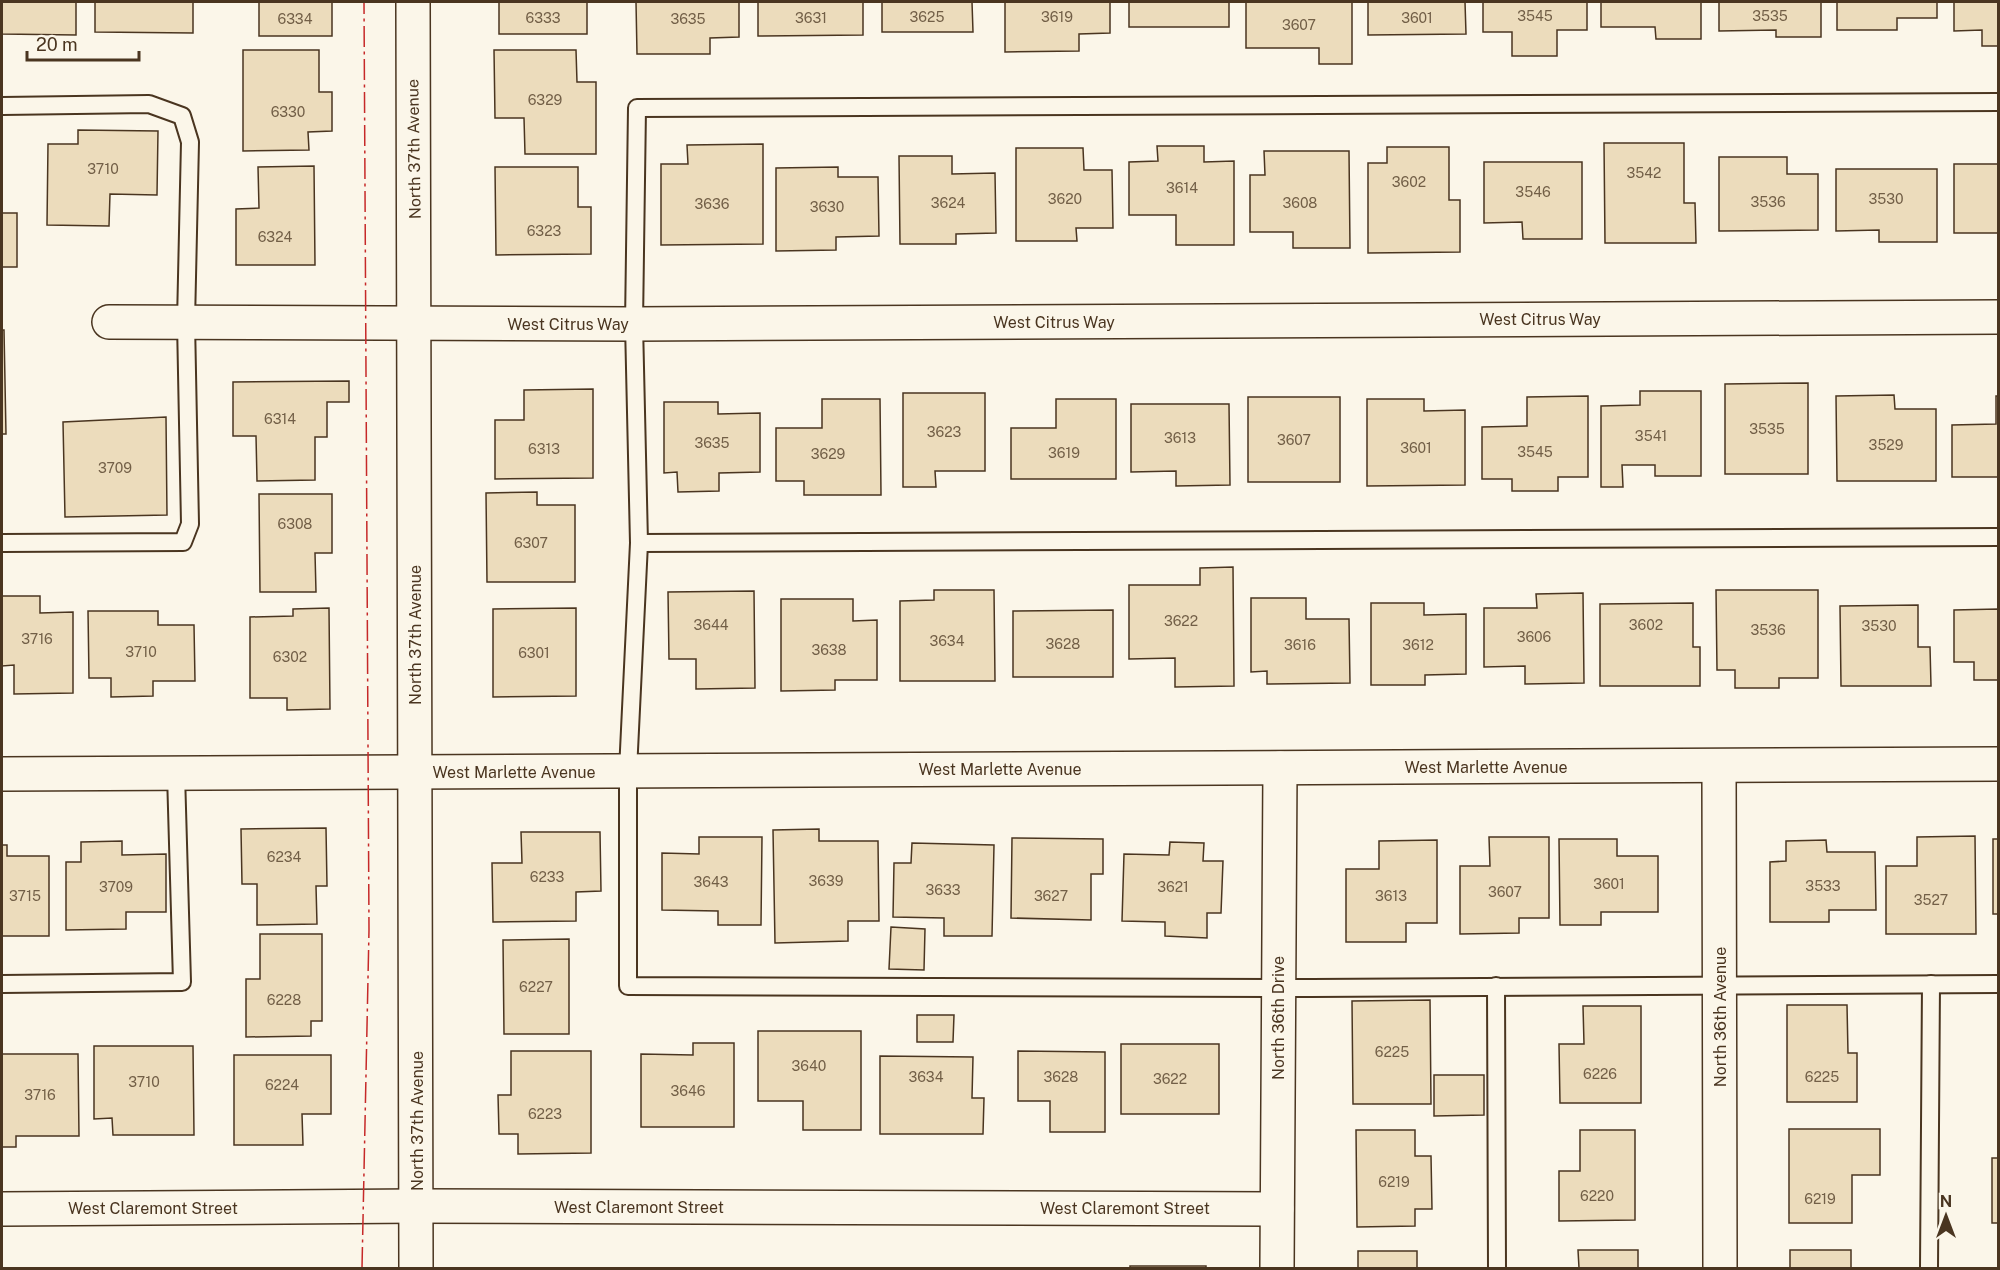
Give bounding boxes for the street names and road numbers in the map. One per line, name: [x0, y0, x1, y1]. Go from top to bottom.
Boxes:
street label: North 37th Avenue: [403, 79, 425, 219]
street label: West Citrus Way: [1479, 310, 1601, 329]
street label: West Citrus Way: [993, 313, 1115, 332]
street label: West Citrus Way: [507, 315, 629, 334]
street label: North 37th Avenue: [406, 565, 425, 705]
street label: West Marlette Avenue: [1404, 758, 1568, 777]
street label: West Marlette Avenue: [918, 760, 1082, 779]
street label: West Marlette Avenue: [432, 763, 596, 782]
street label: North 36th Avenue: [1711, 947, 1730, 1087]
street label: North 36th Drive: [1269, 956, 1288, 1080]
street label: North 37th Avenue: [408, 1051, 427, 1191]
street label: West Claremont Street: [554, 1198, 724, 1217]
street label: West Claremont Street: [68, 1199, 238, 1218]
street label: West Claremont Street: [1040, 1199, 1210, 1218]

